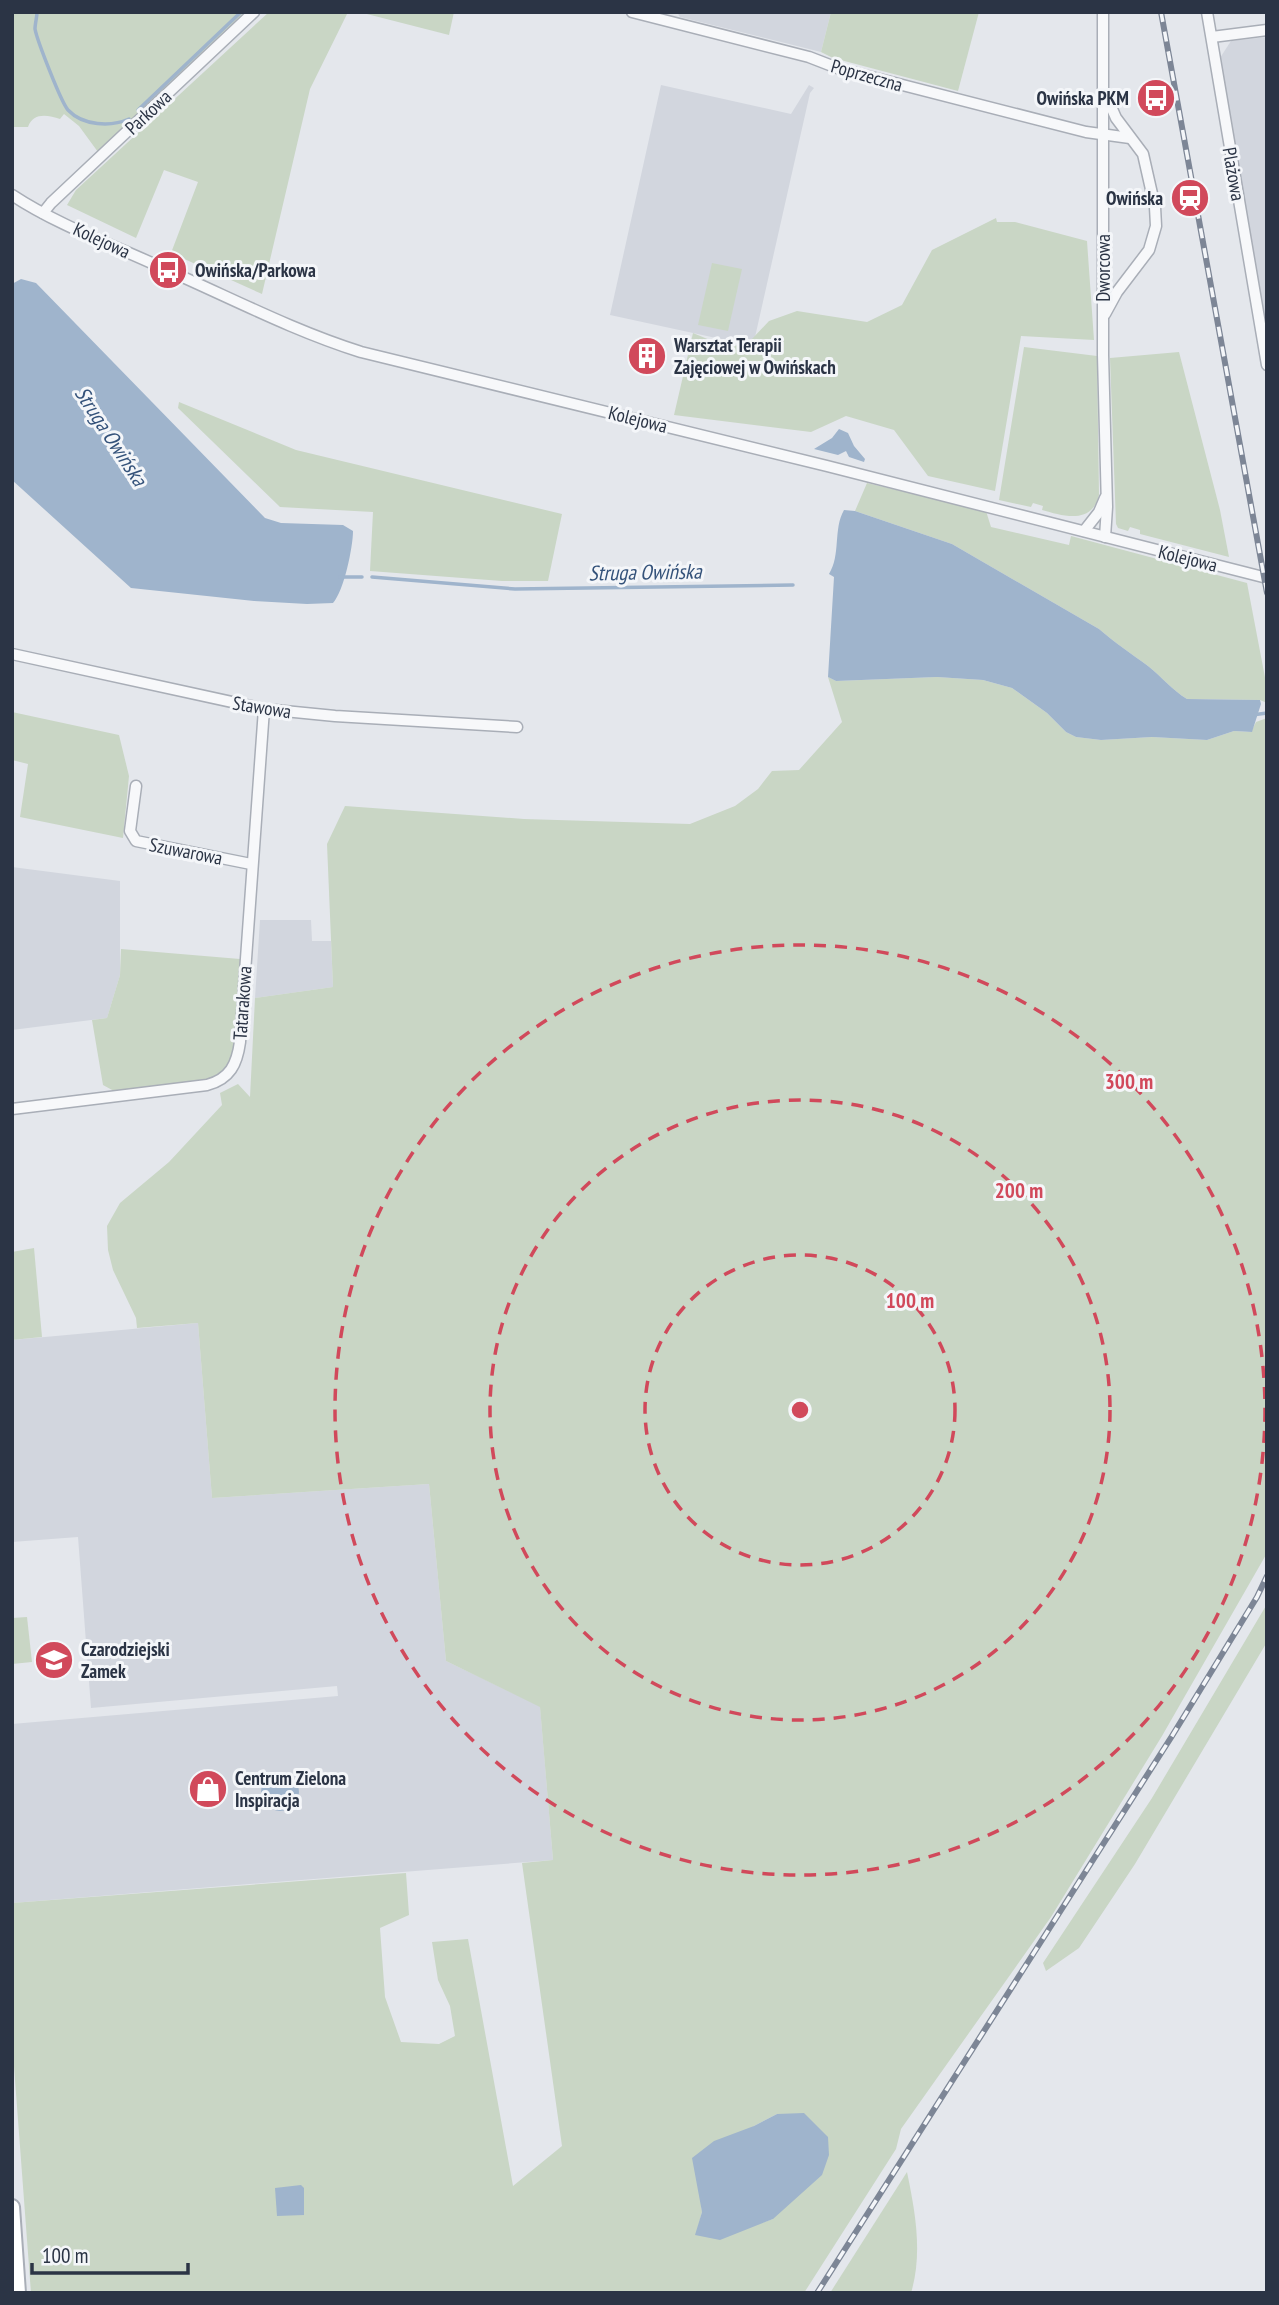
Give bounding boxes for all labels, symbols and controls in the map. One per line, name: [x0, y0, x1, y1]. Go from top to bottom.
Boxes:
street label: Poprzeczna: [828, 53, 906, 97]
bus stop icon: Owińska PKM: [1135, 77, 1177, 119]
street label: Parkowa: [120, 85, 176, 139]
place label: Owińska PKM: [1037, 86, 1129, 110]
street label: Plażowa: [1217, 145, 1251, 203]
station icon: Owińska: [1169, 177, 1211, 219]
place label: Owińska: [1106, 186, 1163, 210]
street label: Kolejowa: [70, 216, 134, 264]
street label: Dworcowa: [1091, 234, 1115, 302]
bus stop icon: Owińska/Parkowa: [147, 249, 189, 291]
place label: Owińska/Parkowa: [195, 258, 316, 282]
place label: Warsztat Terapii Zajęciowej w Owińskach: [673, 333, 836, 379]
building icon: Warsztat Terapii Zajęciowej w Owińskach: [626, 335, 668, 377]
water label: Struga Owińska: [69, 381, 154, 492]
street label: Kolejowa: [606, 400, 670, 438]
street label: Kolejowa: [1156, 539, 1220, 577]
water label: Struga Owińska: [588, 557, 703, 586]
street label: Stawowa: [231, 691, 293, 723]
street label: Szuwarowa: [147, 832, 225, 870]
street label: Tatarakowa: [227, 965, 257, 1041]
text: 300 m: [1105, 1068, 1153, 1095]
text: 200 m: [995, 1177, 1043, 1204]
text: 100 m: [886, 1287, 934, 1314]
centre of rings: [788, 1398, 812, 1422]
place label: Czarodziejski Zamek: [81, 1637, 170, 1683]
school or university icon: Czarodziejski Zamek: [33, 1639, 75, 1681]
place label: Centrum Zielona Inspiracja: [235, 1766, 346, 1812]
shop icon: Centrum Zielona Inspiracja: [187, 1768, 229, 1810]
scale bar: [32, 2232, 187, 2276]
text: 100 m: [42, 2242, 88, 2269]

